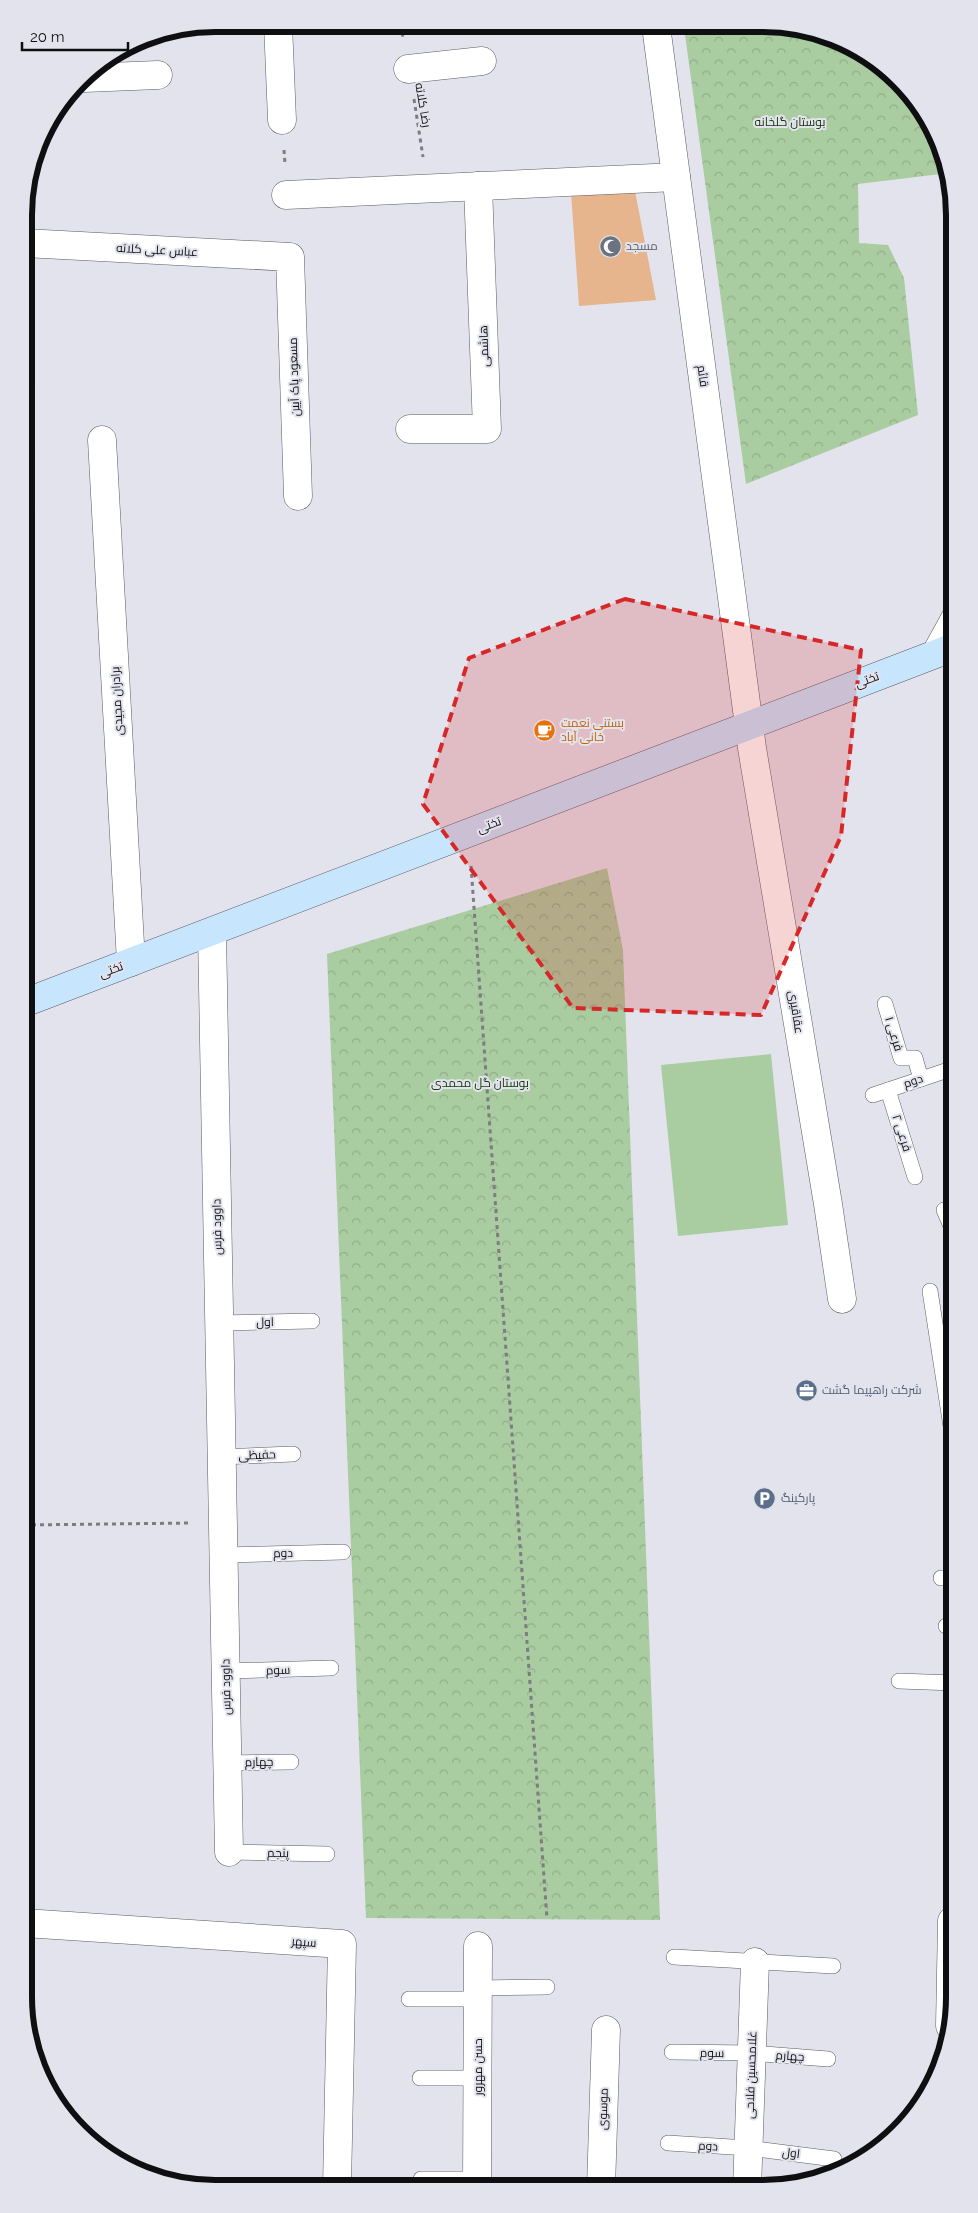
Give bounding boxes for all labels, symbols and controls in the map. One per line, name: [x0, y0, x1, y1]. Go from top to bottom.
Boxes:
scale bar: [22, 20, 129, 52]
text: 20 m: [30, 28, 65, 46]
street label: رضا کلاته: [412, 81, 434, 129]
park label: بوستان گلخانه: [755, 115, 825, 129]
mosque icon: مسجد: [598, 234, 622, 258]
place label: مسجد: [626, 239, 658, 253]
street label: عباس علی کلاته: [116, 241, 198, 259]
street label: هاشمی: [476, 325, 492, 367]
street label: مسعود پاک آیین: [286, 337, 304, 417]
street label: قائم: [694, 364, 711, 388]
street label: برادران مجیدی: [108, 666, 126, 736]
street label: تختی: [853, 669, 882, 691]
place label: بستنی نعمت خانی آباد: [561, 716, 624, 744]
cafe icon: بستنی نعمت خانی آباد: [533, 718, 557, 742]
street label: تختی: [475, 814, 504, 836]
street label: تختی: [97, 959, 126, 981]
street label: عقاقیری: [786, 989, 806, 1035]
street label: فرعی ۱: [882, 1015, 906, 1053]
street label: دوم: [901, 1071, 925, 1092]
park label: بوستان گل محمدی: [431, 1076, 529, 1090]
street label: فرعی ۲: [889, 1113, 915, 1153]
street label: داوود فرس: [210, 1198, 224, 1255]
street label: اول: [256, 1315, 274, 1329]
office icon: شركت راهپيما گشت: [794, 1378, 818, 1402]
place label: شركت راهپيما گشت: [822, 1383, 922, 1398]
street label: حفیظی: [238, 1447, 276, 1463]
parking icon: پارکینگ: [753, 1486, 777, 1510]
place label: پارکینگ: [781, 1491, 816, 1507]
street label: دوم: [273, 1546, 293, 1561]
street label: داوود فرس: [219, 1658, 233, 1715]
street label: سوم: [266, 1663, 291, 1678]
street label: چهارم: [244, 1755, 274, 1771]
street label: پنجم: [267, 1846, 290, 1862]
street label: سپهر: [290, 1934, 317, 1951]
street label: غلامحسین فلاحی: [742, 2031, 760, 2119]
street label: حسن مهرور: [471, 2038, 485, 2097]
street label: سوم: [700, 2046, 724, 2061]
street label: چهارم: [775, 2048, 805, 2066]
street label: موسوی: [595, 2088, 611, 2130]
street label: دوم: [698, 2138, 718, 2155]
street label: اول: [781, 2145, 801, 2161]

